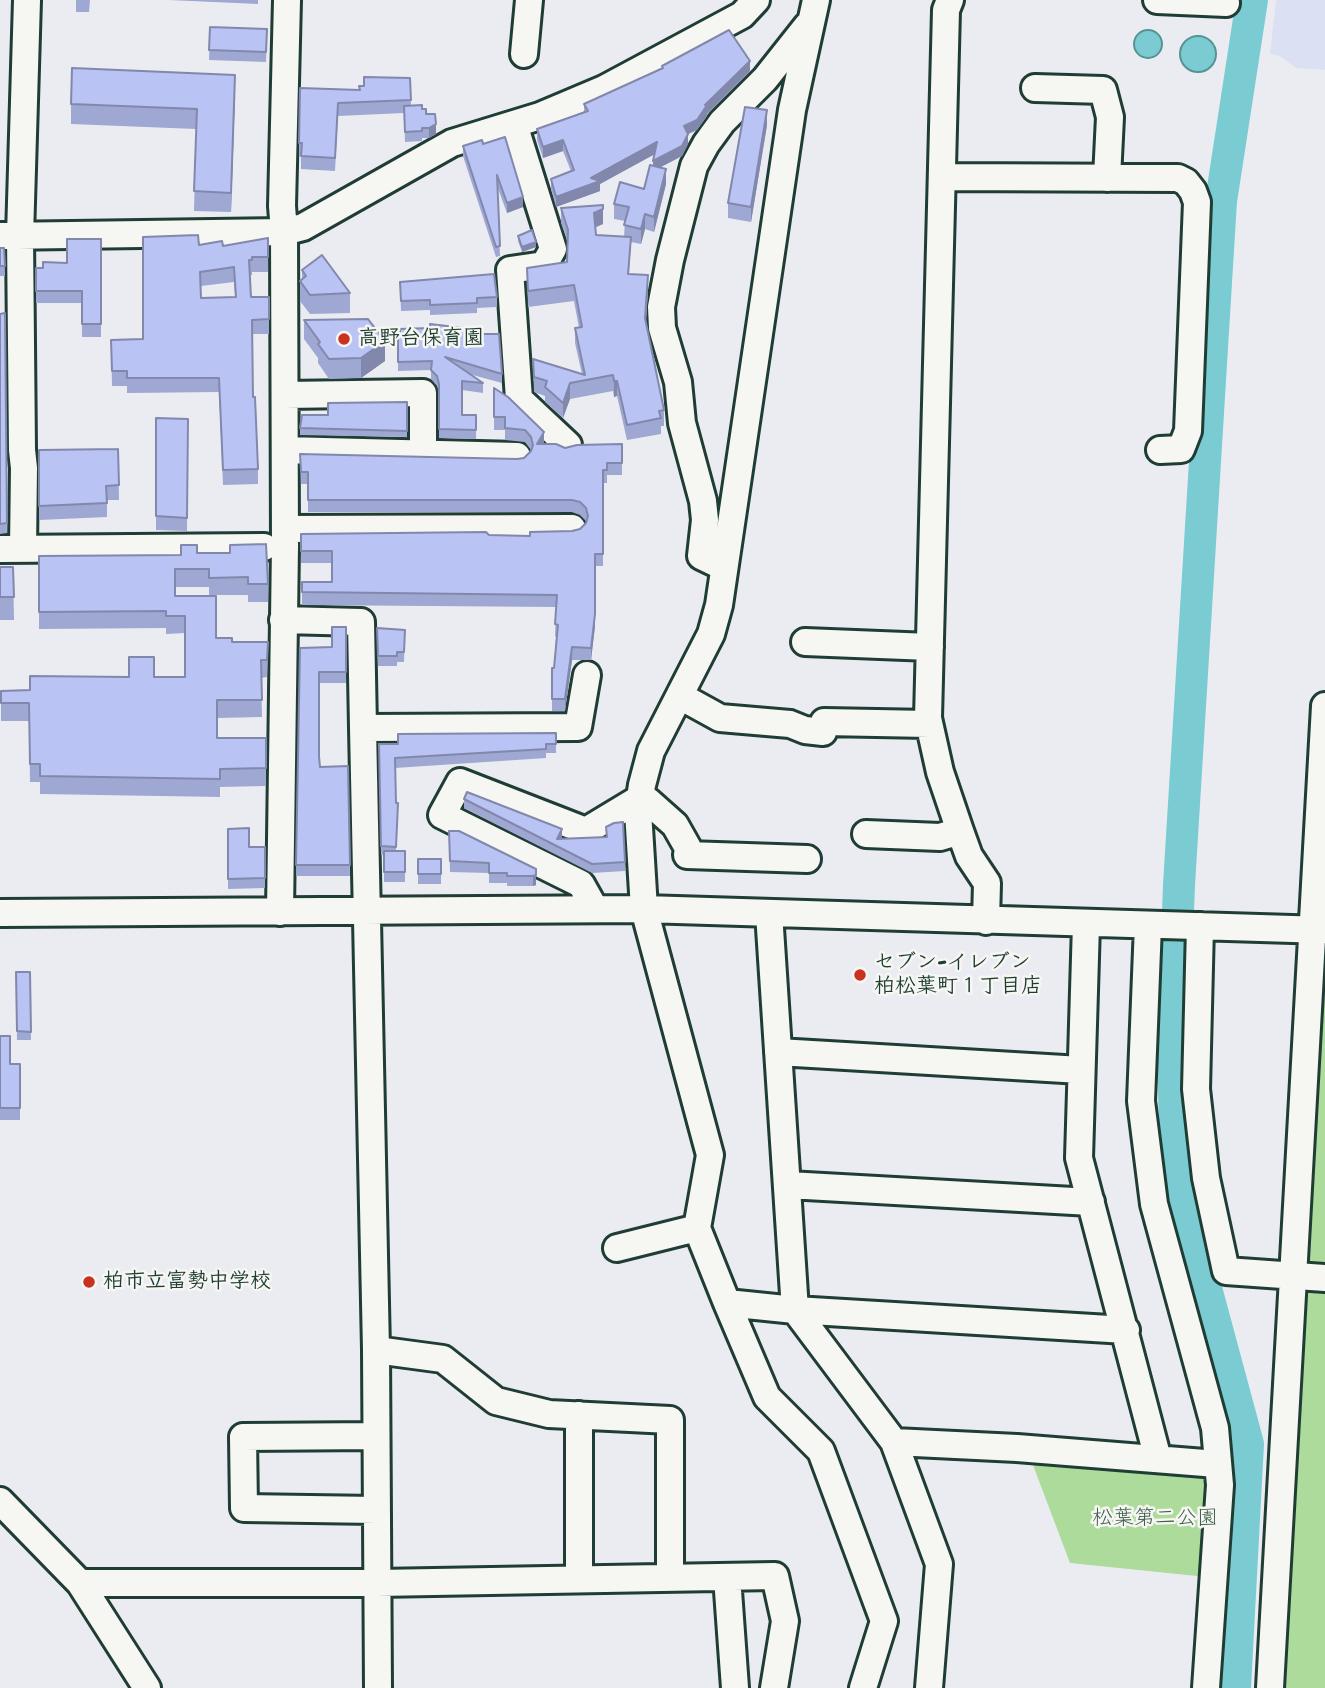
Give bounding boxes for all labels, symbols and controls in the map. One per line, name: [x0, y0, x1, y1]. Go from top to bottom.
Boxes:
place label: 高野台保育園: [358, 326, 484, 352]
marker: 高野台保育園: [336, 331, 352, 347]
place label: セブン-イレブン 柏松葉町１丁目店: [874, 950, 1042, 1000]
marker: セブン-イレブン 柏松葉町１丁目店: [852, 967, 868, 983]
place label: 柏市立富勢中学校: [103, 1269, 271, 1295]
marker: 柏市立富勢中学校: [81, 1274, 97, 1290]
park label: 松葉第二公園: [1092, 1506, 1218, 1532]

